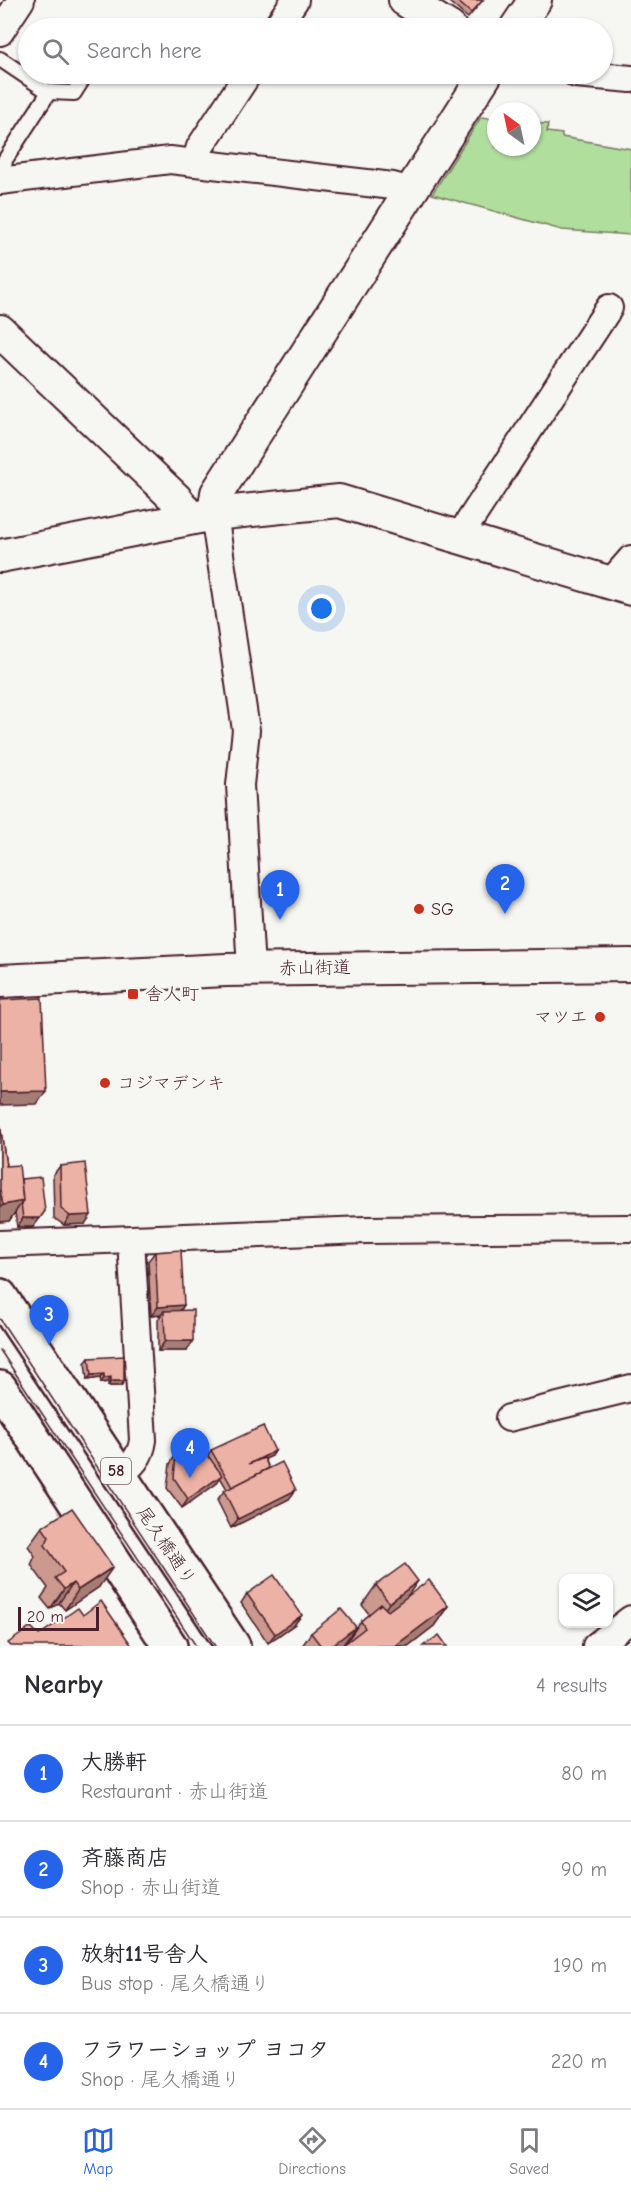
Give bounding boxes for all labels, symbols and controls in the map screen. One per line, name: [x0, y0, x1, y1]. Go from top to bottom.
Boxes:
search box: [18, 18, 613, 84]
icon: search: [39, 35, 72, 68]
text: Search here: [87, 38, 202, 64]
north arrow: [487, 102, 541, 156]
your location: [307, 594, 336, 623]
pin: 2: [486, 864, 524, 914]
pin: 1: [260, 870, 300, 920]
place label: SG: [431, 899, 454, 920]
marker: SG: [412, 902, 426, 916]
street label: 赤山街道: [279, 957, 351, 979]
place label: 舎人町: [145, 984, 199, 1005]
marker: 舎人町: [126, 987, 140, 1001]
place label: マツエ: [534, 1007, 588, 1028]
marker: マツエ: [593, 1010, 607, 1024]
place label: コジマデンキ: [117, 1073, 225, 1094]
marker: コジマデンキ: [98, 1076, 112, 1090]
pin: 3: [29, 1296, 68, 1345]
pin: 4: [170, 1428, 210, 1478]
road number: 58: [101, 1458, 131, 1484]
street label: 尾久橋通り: [132, 1503, 200, 1589]
map controls: [559, 1574, 613, 1628]
button: layers: [559, 1574, 613, 1628]
scale bar: [18, 1604, 99, 1632]
text: 20 m: [27, 1608, 64, 1626]
text: Nearby: [24, 1670, 103, 1700]
text: 4 results: [536, 1674, 607, 1697]
text: 大勝軒: [81, 1749, 147, 1775]
text: 1: [40, 1762, 47, 1785]
text: 80 m: [561, 1762, 607, 1785]
text: Restaurant · 赤山街道: [81, 1780, 268, 1803]
text: 斉藤商店: [81, 1845, 169, 1871]
text: 2: [39, 1858, 48, 1881]
text: 90 m: [561, 1858, 607, 1881]
text: Shop · 赤山街道: [81, 1876, 221, 1899]
text: 放射11号舎人: [81, 1941, 208, 1967]
text: 3: [39, 1954, 48, 1977]
text: 190 m: [553, 1954, 607, 1977]
text: Bus stop · 尾久橋通り: [81, 1972, 270, 1995]
text: フラワーショップ ヨコタ: [81, 2037, 330, 2063]
text: 4: [39, 2050, 48, 2073]
text: 220 m: [551, 2050, 607, 2073]
text: Shop · 尾久橋通り: [81, 2068, 241, 2091]
tab: Map: [82, 2124, 115, 2178]
tab: Directions: [278, 2124, 346, 2178]
tab: Saved: [509, 2124, 549, 2178]

